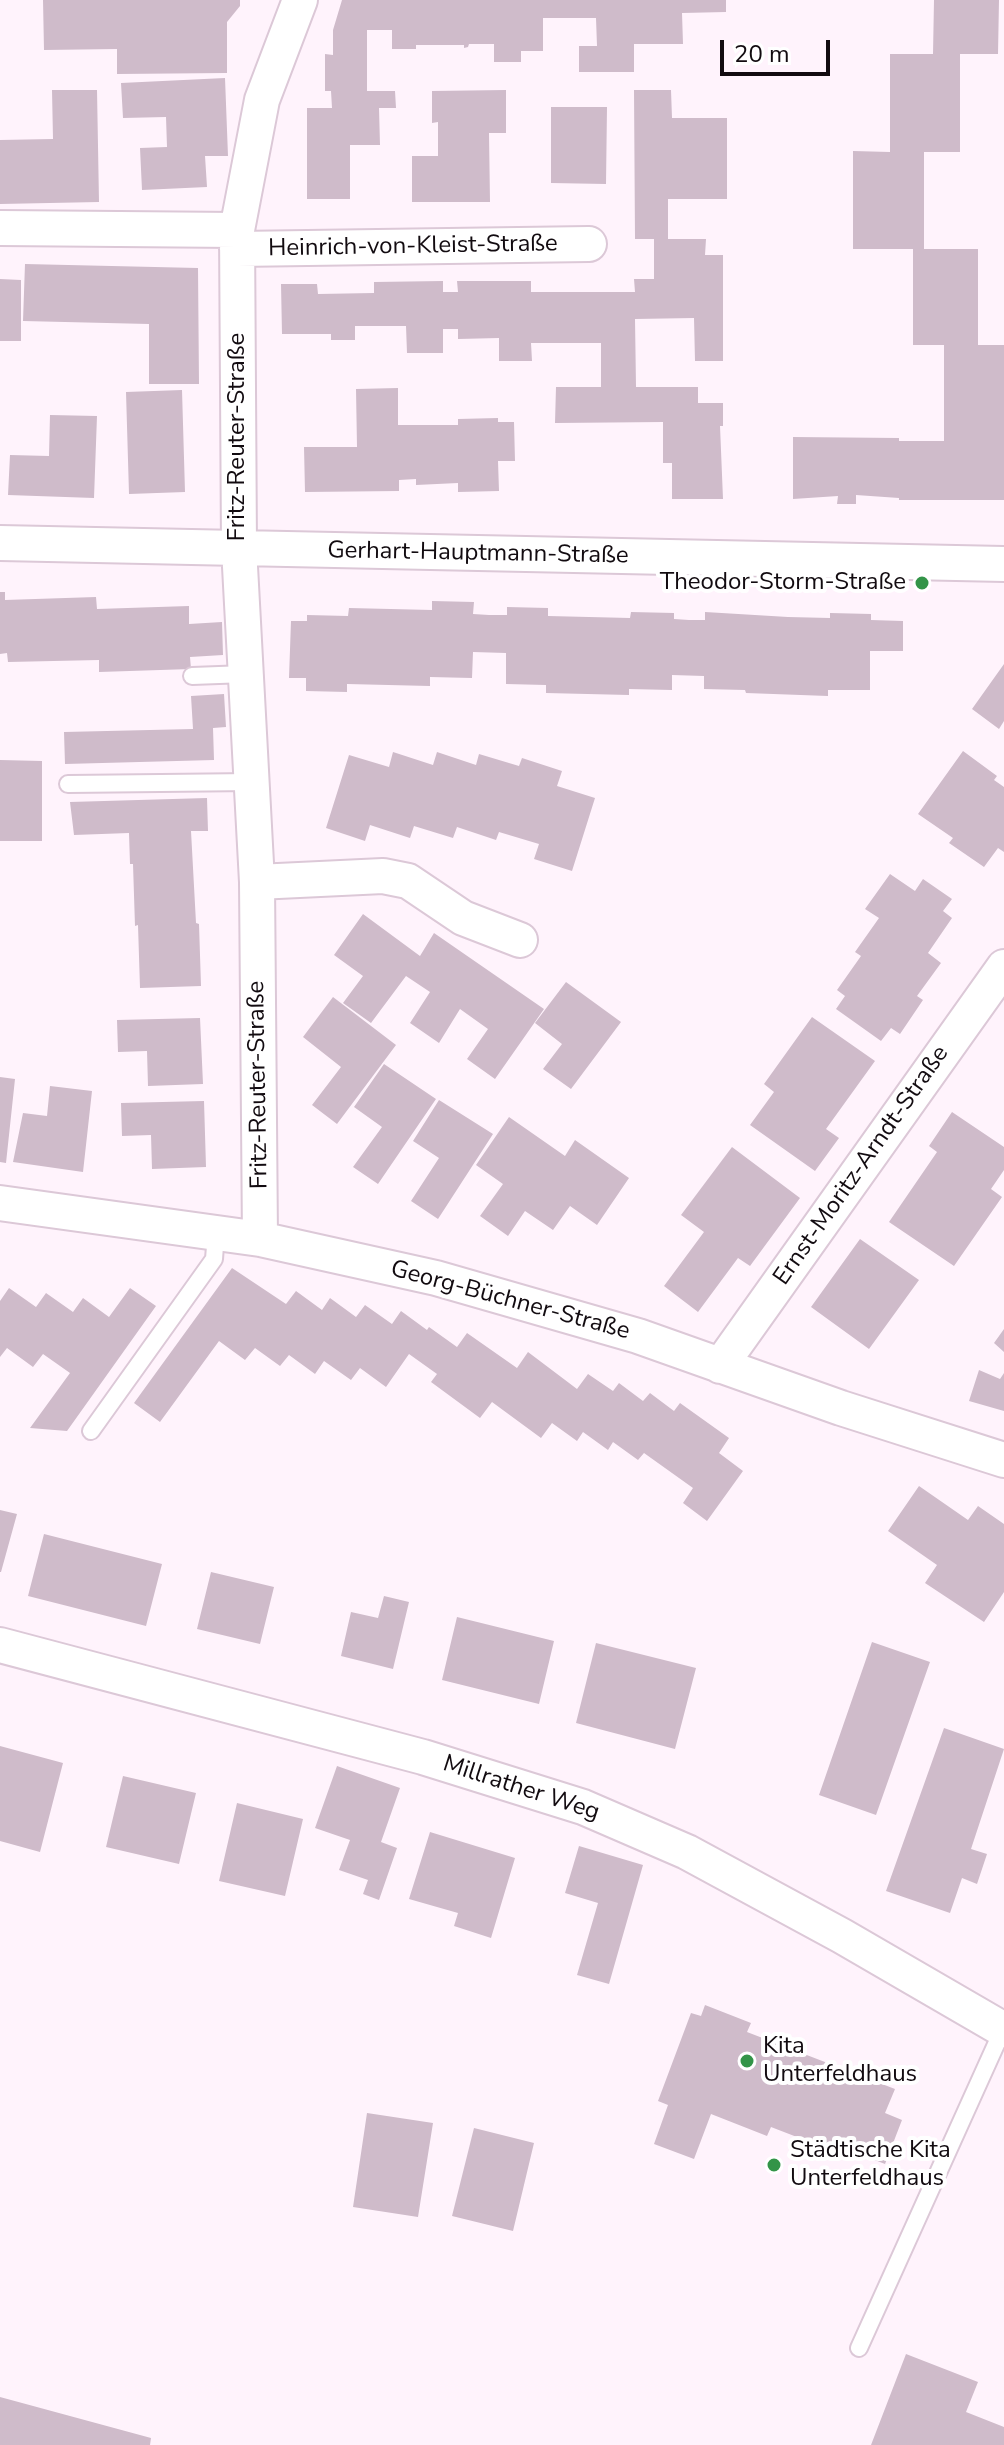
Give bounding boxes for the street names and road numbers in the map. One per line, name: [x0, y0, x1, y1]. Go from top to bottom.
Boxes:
street label: Heinrich-von-Kleist-Straße: [268, 230, 558, 264]
street label: Fritz-Reuter-Straße: [224, 333, 252, 541]
street label: Gerhart-Hauptmann-Straße: [327, 537, 629, 571]
street label: Fritz-Reuter-Straße: [243, 981, 275, 1189]
street label: Ernst-Moritz-Arndt-Straße: [768, 1041, 956, 1291]
street label: Georg-Büchner-Straße: [387, 1255, 633, 1347]
street label: Millrather Weg: [439, 1750, 603, 1828]

